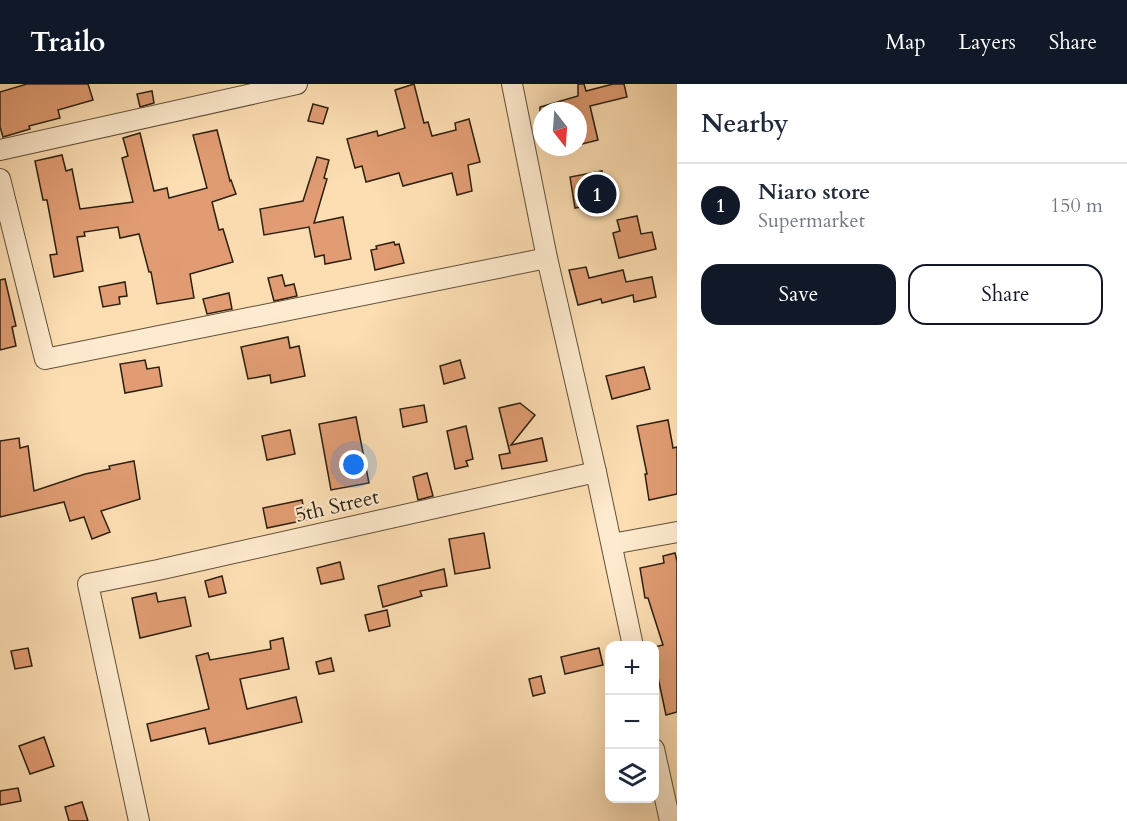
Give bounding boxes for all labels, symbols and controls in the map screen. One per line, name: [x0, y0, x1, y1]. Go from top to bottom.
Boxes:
text: Trailo: [30, 23, 105, 61]
text: Map: [886, 28, 926, 57]
text: Layers: [959, 28, 1016, 57]
text: Share: [1049, 28, 1097, 57]
north arrow: [533, 102, 587, 156]
text: Nearby: [701, 106, 789, 141]
pin: 1: [578, 172, 616, 216]
text: Niaro store: [758, 177, 870, 207]
text: 1: [715, 192, 726, 219]
text: 150 m: [1050, 192, 1103, 219]
text: Supermarket: [758, 207, 865, 234]
button: Save: [701, 264, 896, 325]
button: Share: [908, 264, 1103, 325]
your location: [339, 450, 368, 479]
street label: 5th Street: [292, 482, 382, 530]
map controls: [605, 641, 659, 803]
button: +: [605, 641, 659, 695]
button: −: [605, 695, 659, 749]
button: layers: [605, 749, 659, 803]

